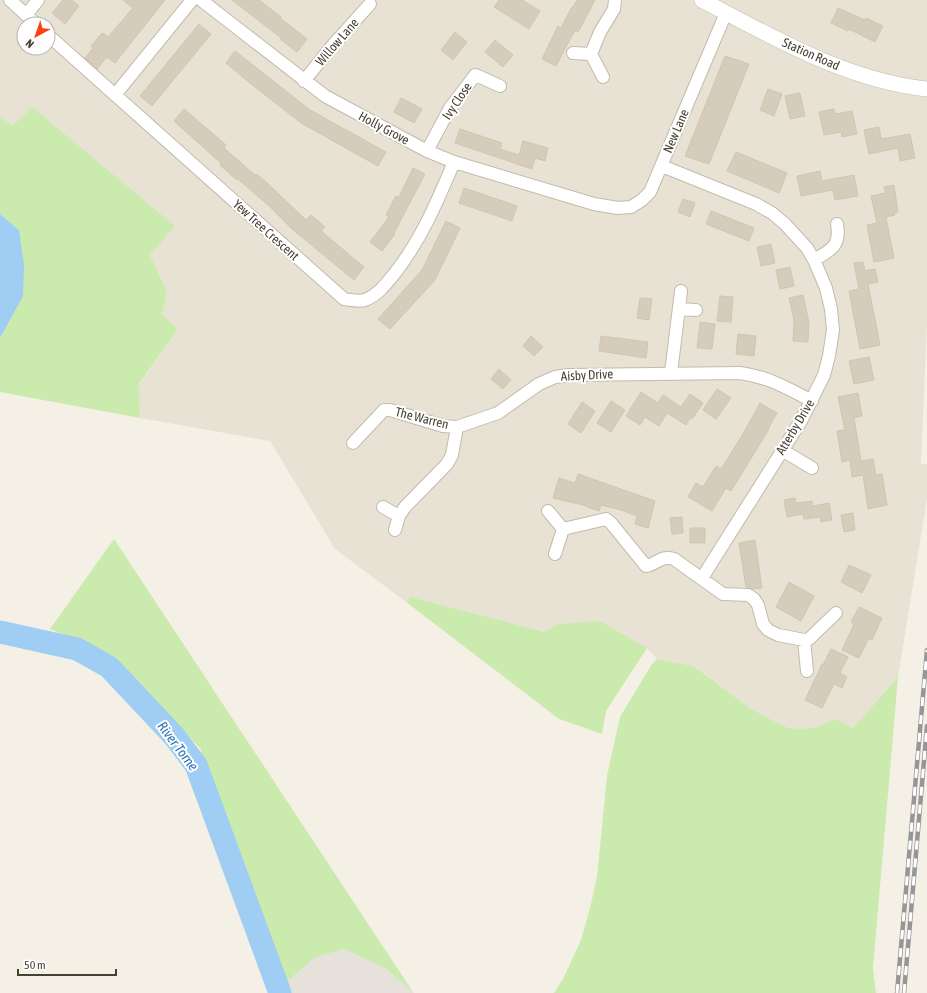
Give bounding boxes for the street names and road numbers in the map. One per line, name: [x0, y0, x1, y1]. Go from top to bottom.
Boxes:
street label: Willow Lane: [312, 15, 362, 69]
street label: Station Road: [780, 35, 842, 73]
street label: Ivy Close: [439, 79, 475, 122]
street label: New Lane: [660, 107, 692, 155]
street label: Holly Grove: [356, 108, 412, 148]
street label: Yew Tree Crescent: [230, 196, 302, 264]
street label: Aisby Drive: [560, 366, 614, 384]
street label: Atterby Drive: [773, 397, 817, 457]
street label: The Warren: [394, 404, 450, 432]

